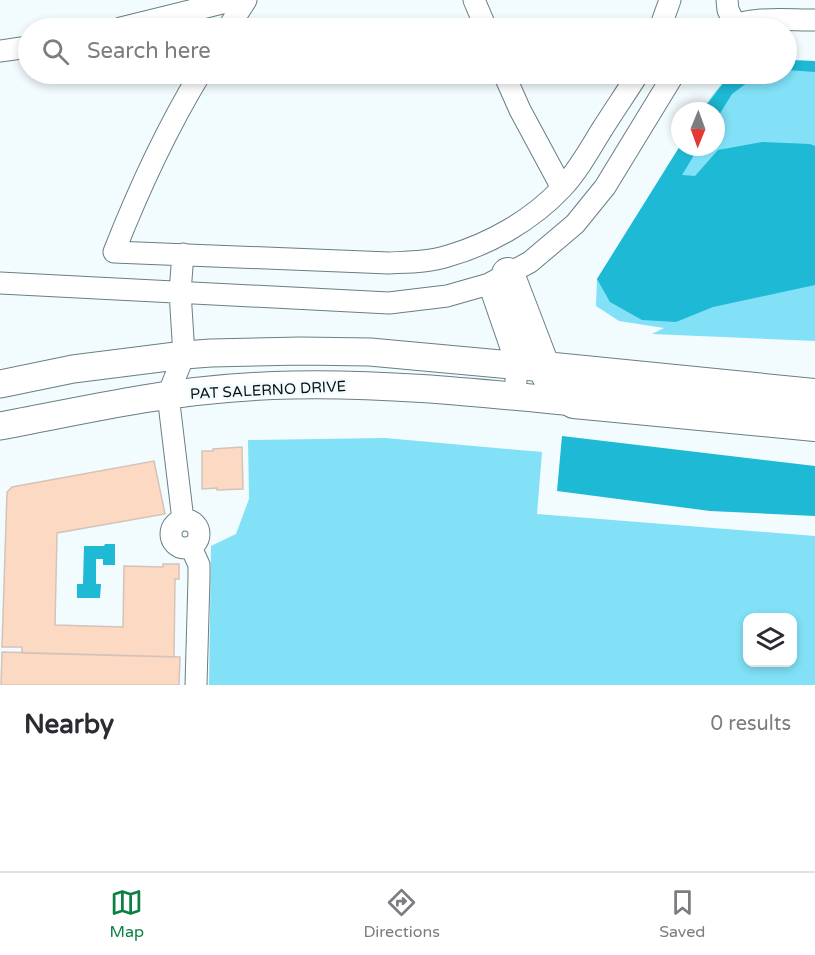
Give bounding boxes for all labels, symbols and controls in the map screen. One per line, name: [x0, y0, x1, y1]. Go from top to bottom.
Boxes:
search box: [18, 18, 797, 84]
icon: search: [39, 35, 72, 68]
text: Search here: [87, 38, 211, 64]
north arrow: [671, 102, 725, 156]
street label: PAT SALERNO DRIVE: [189, 377, 347, 403]
map controls: [743, 613, 797, 667]
button: layers: [743, 613, 797, 667]
text: Nearby: [24, 709, 114, 740]
text: 0 results: [711, 712, 791, 736]
tab: Map: [110, 886, 144, 942]
tab: Directions: [363, 886, 440, 942]
tab: Saved: [659, 886, 705, 942]

